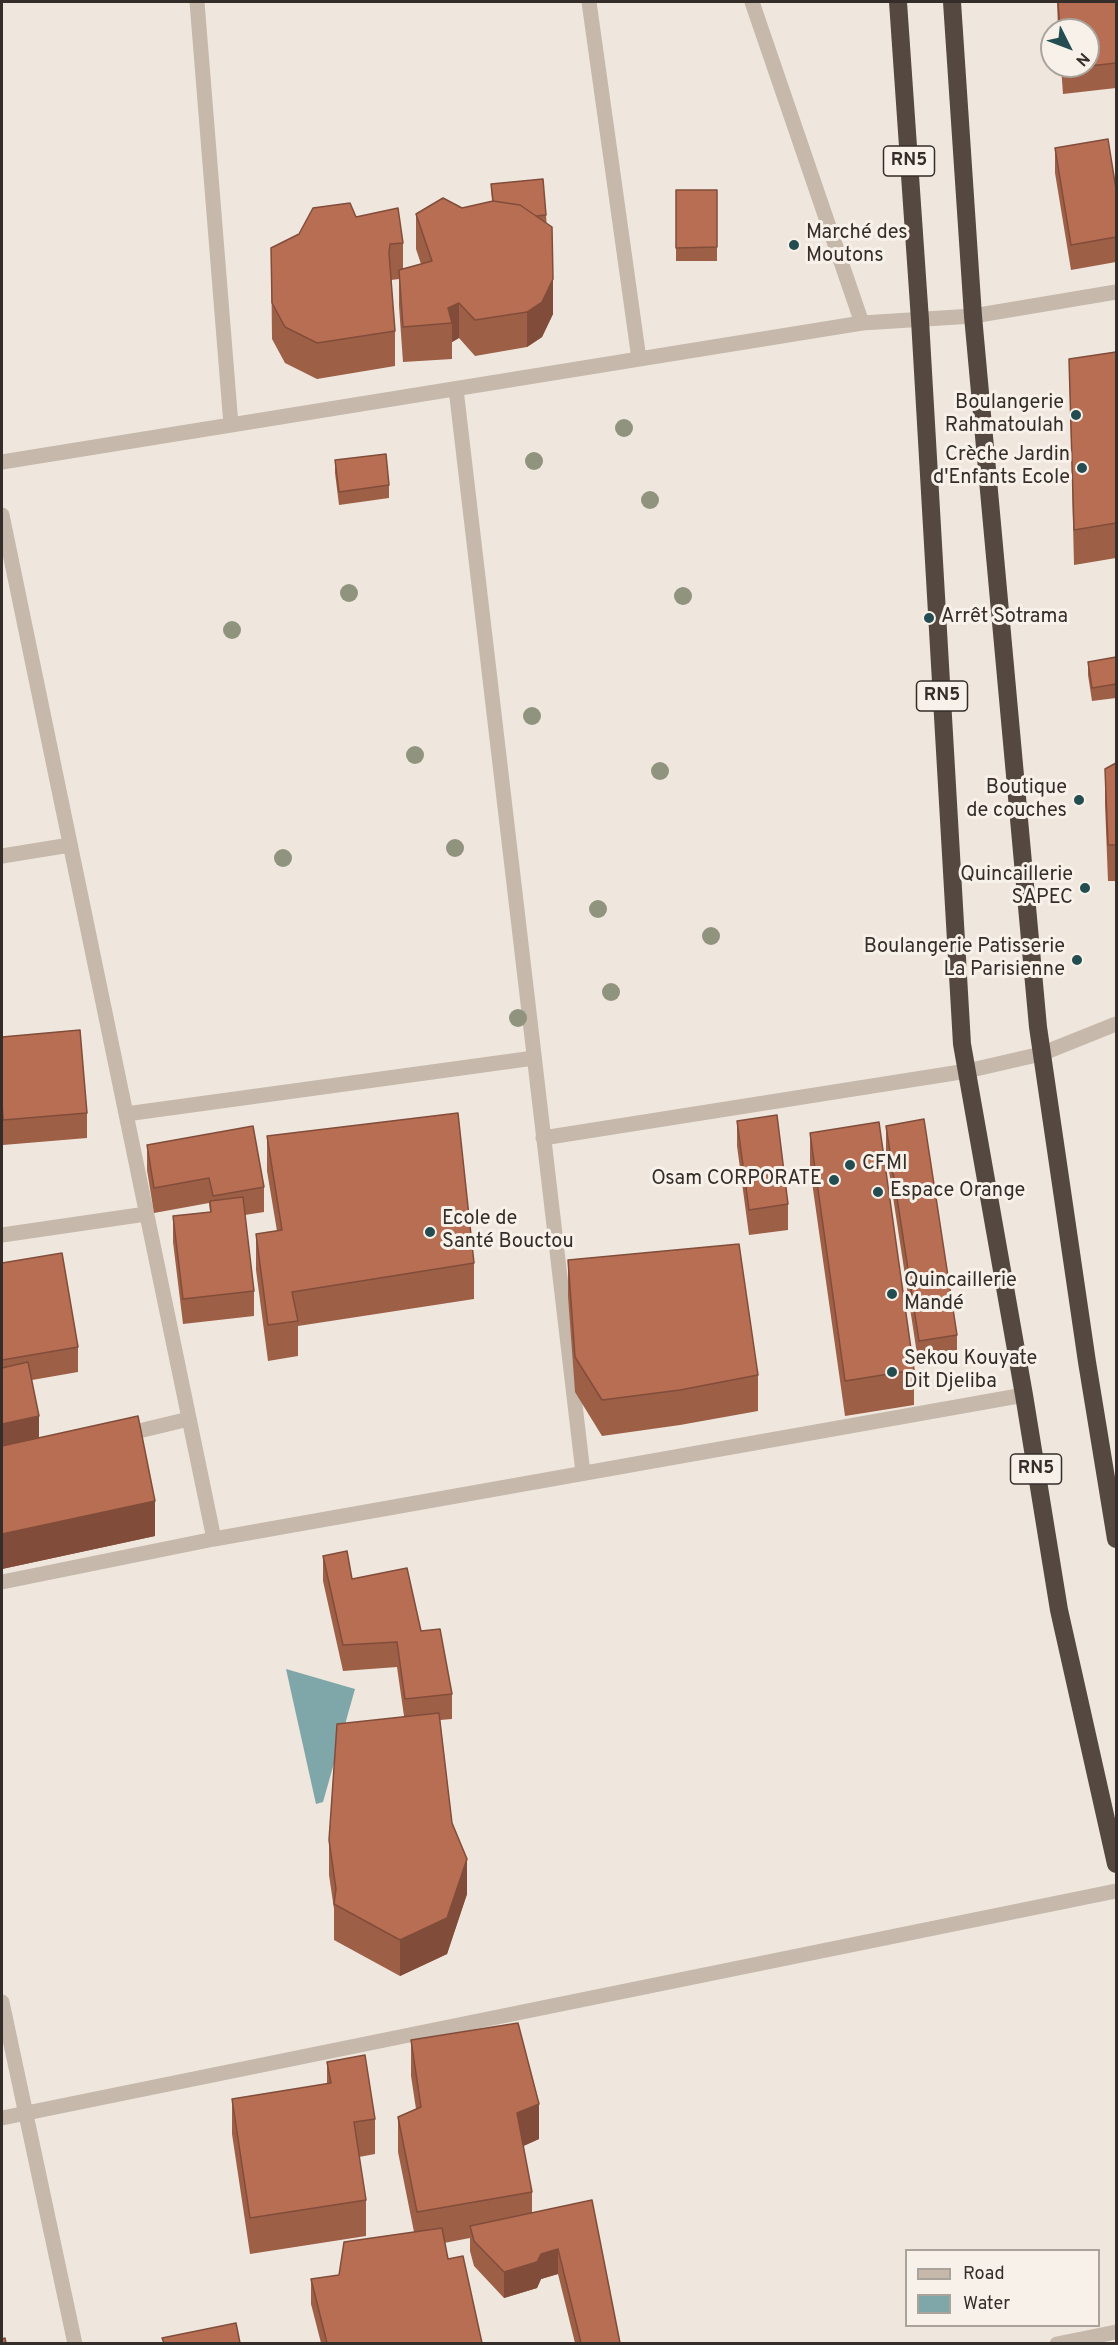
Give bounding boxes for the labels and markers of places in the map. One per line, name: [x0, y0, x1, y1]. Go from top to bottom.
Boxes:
place label: Marché des Moutons: [806, 222, 908, 269]
marker: Marché des Moutons: [787, 238, 801, 252]
place label: Boulangerie Rahmatoulah: [945, 392, 1064, 439]
marker: Boulangerie Rahmatoulah: [1069, 408, 1083, 422]
place label: Crèche Jardin d'Enfants Ecole: [933, 444, 1070, 491]
marker: Crèche Jardin d'Enfants Ecole: [1075, 461, 1089, 475]
place label: Arrêt Sotrama: [941, 606, 1068, 630]
marker: Arrêt Sotrama: [922, 611, 936, 625]
place label: Boutique de couches: [966, 777, 1067, 824]
marker: Boutique de couches: [1072, 793, 1086, 807]
place label: Quincaillerie SAPEC: [960, 864, 1073, 911]
marker: Quincaillerie SAPEC: [1078, 881, 1092, 895]
place label: Boulangerie Patisserie La Parisienne: [864, 936, 1065, 983]
marker: Boulangerie Patisserie La Parisienne: [1070, 953, 1084, 967]
place label: CFMI: [862, 1153, 908, 1177]
marker: CFMI: [843, 1158, 857, 1172]
place label: Osam CORPORATE: [651, 1168, 822, 1192]
marker: Osam CORPORATE: [827, 1173, 841, 1187]
place label: Espace Orange: [890, 1180, 1025, 1204]
marker: Espace Orange: [871, 1185, 885, 1199]
place label: Ecole de Santé Bouctou: [442, 1208, 574, 1255]
marker: Ecole de Santé Bouctou: [423, 1225, 437, 1239]
place label: Quincaillerie Mandé: [904, 1270, 1017, 1317]
marker: Quincaillerie Mandé: [885, 1287, 899, 1301]
place label: Sekou Kouyate Dit Djeliba: [904, 1348, 1037, 1395]
marker: Sekou Kouyate Dit Djeliba: [885, 1365, 899, 1379]

